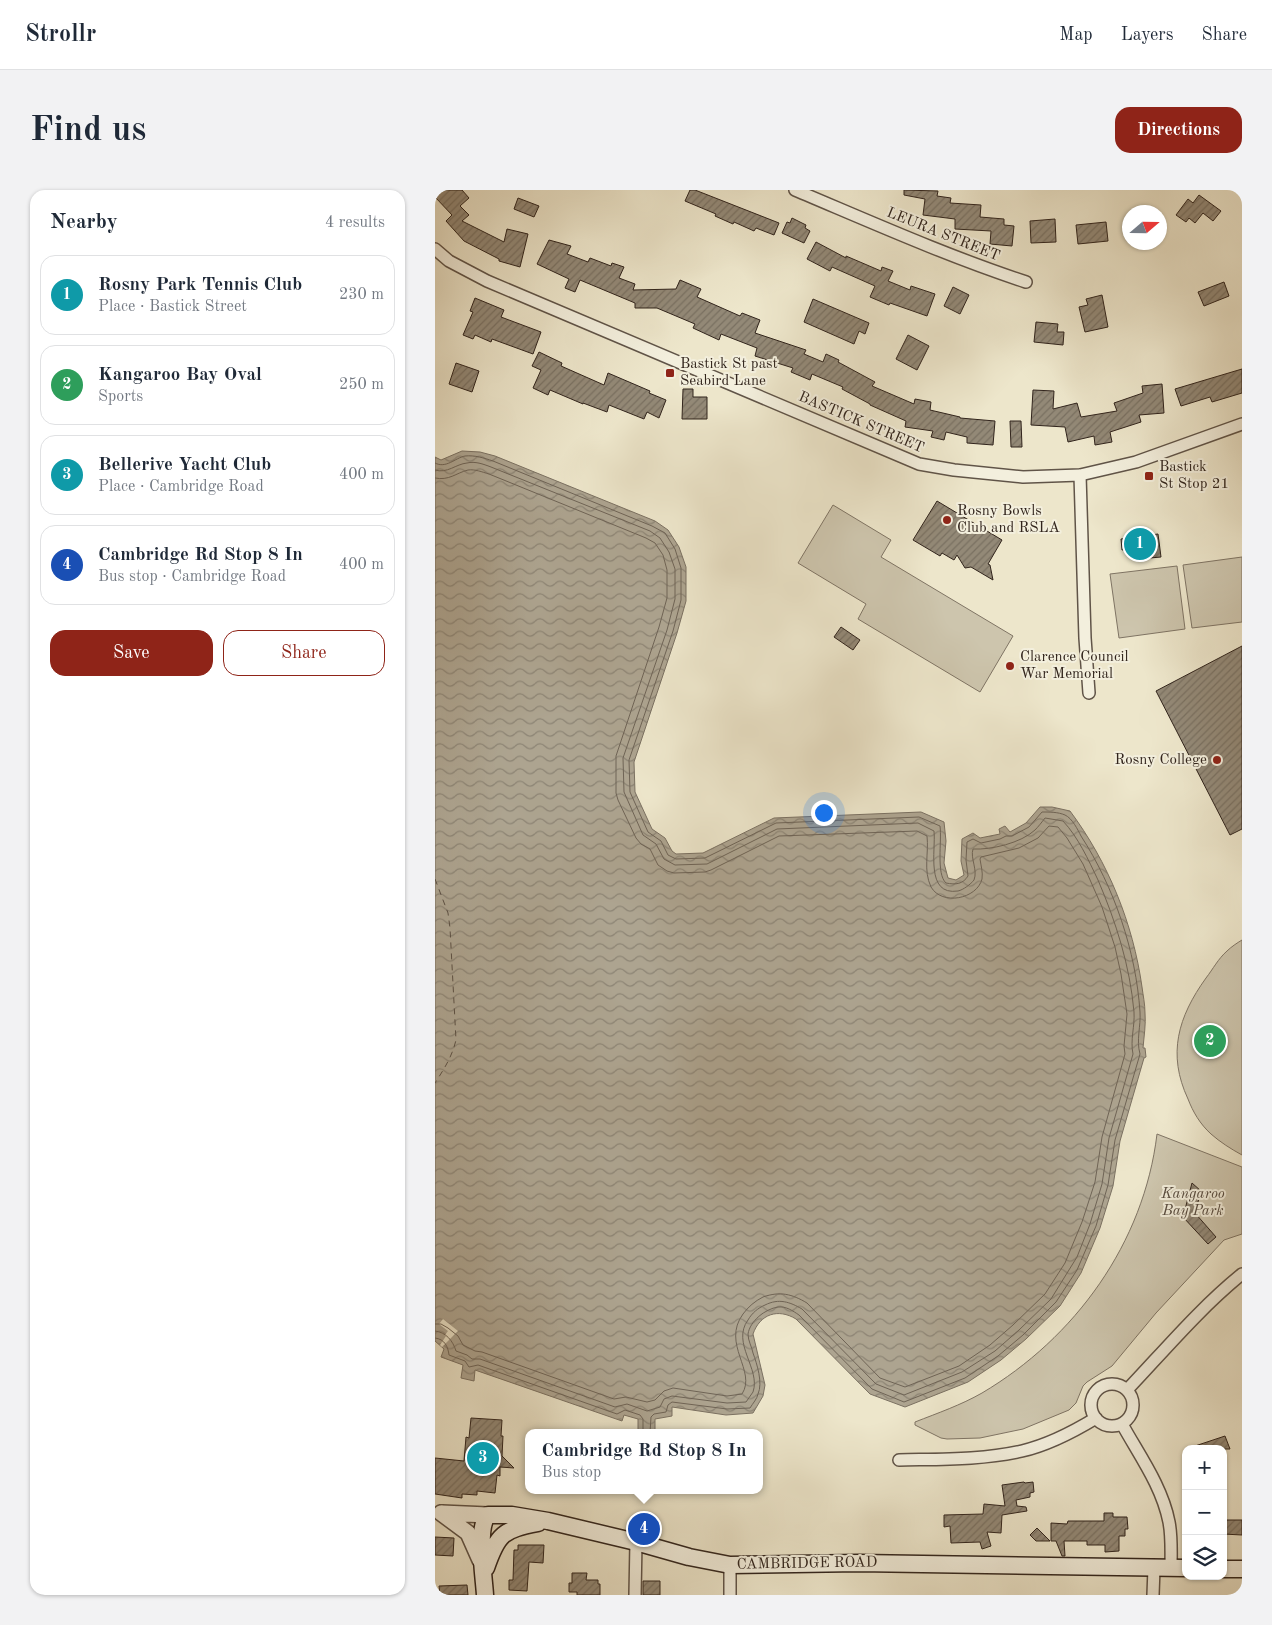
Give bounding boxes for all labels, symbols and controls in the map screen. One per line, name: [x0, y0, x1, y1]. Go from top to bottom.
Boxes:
text: Strollr: [25, 23, 96, 47]
text: Map: [1059, 26, 1093, 44]
text: Layers: [1121, 26, 1173, 44]
text: Share: [1201, 26, 1247, 44]
button: Directions: [1115, 107, 1242, 153]
text: Find us: [30, 113, 146, 148]
street label: LEURA STREET: [884, 205, 1002, 265]
north arrow: [1122, 205, 1167, 250]
text: Nearby: [50, 212, 118, 233]
text: 4 results: [325, 215, 385, 231]
text: Rosny Park Tennis Club: [98, 276, 302, 295]
text: 1: [62, 287, 72, 303]
text: 230 m: [339, 287, 384, 303]
text: Place · Bastick Street: [98, 299, 247, 315]
place label: Bastick St past Seabird Lane: [680, 357, 778, 389]
text: Kangaroo Bay Oval: [98, 366, 262, 385]
marker: Bastick St past Seabird Lane: [664, 367, 676, 379]
text: 2: [62, 377, 72, 393]
text: 250 m: [339, 377, 384, 393]
text: Sports: [98, 389, 143, 405]
street label: BASTICK STREET: [796, 390, 926, 456]
text: Bellerive Yacht Club: [98, 456, 271, 475]
place label: Bastick St Stop 21: [1159, 460, 1229, 492]
text: 3: [62, 467, 72, 483]
text: 400 m: [339, 467, 384, 483]
marker: Bastick St Stop 21: [1143, 470, 1155, 482]
text: Place · Cambridge Road: [98, 479, 264, 495]
place label: Rosny Bowls Club and RSLA: [957, 504, 1061, 536]
marker: Rosny Bowls Club and RSLA: [941, 514, 953, 526]
pin: 1: [1124, 525, 1156, 563]
text: Cambridge Rd Stop 8 In: [98, 546, 303, 565]
text: 4: [62, 557, 72, 573]
text: 400 m: [339, 557, 384, 573]
text: Bus stop · Cambridge Road: [98, 569, 286, 585]
button: Save: [50, 630, 213, 676]
button: Share: [223, 630, 385, 676]
place label: Clarence Council War Memorial: [1020, 650, 1129, 682]
marker: Clarence Council War Memorial: [1004, 660, 1016, 672]
place label: Rosny College: [1115, 753, 1207, 768]
marker: Rosny College: [1211, 754, 1223, 766]
your location: [811, 800, 837, 826]
pin: 2: [1194, 1022, 1226, 1060]
park label: Kangaroo Bay Park: [1160, 1187, 1225, 1219]
popup: [525, 1429, 763, 1494]
pin: 3: [467, 1439, 499, 1477]
text: Cambridge Rd Stop 8 In: [542, 1442, 746, 1461]
map controls: [1182, 1445, 1227, 1580]
button: +: [1182, 1445, 1227, 1490]
text: Bus stop: [542, 1465, 601, 1481]
button: −: [1182, 1490, 1227, 1535]
pin: 4: [628, 1510, 660, 1548]
button: layers: [1182, 1535, 1227, 1580]
street label: CAMBRIDGE ROAD: [736, 1555, 878, 1573]

